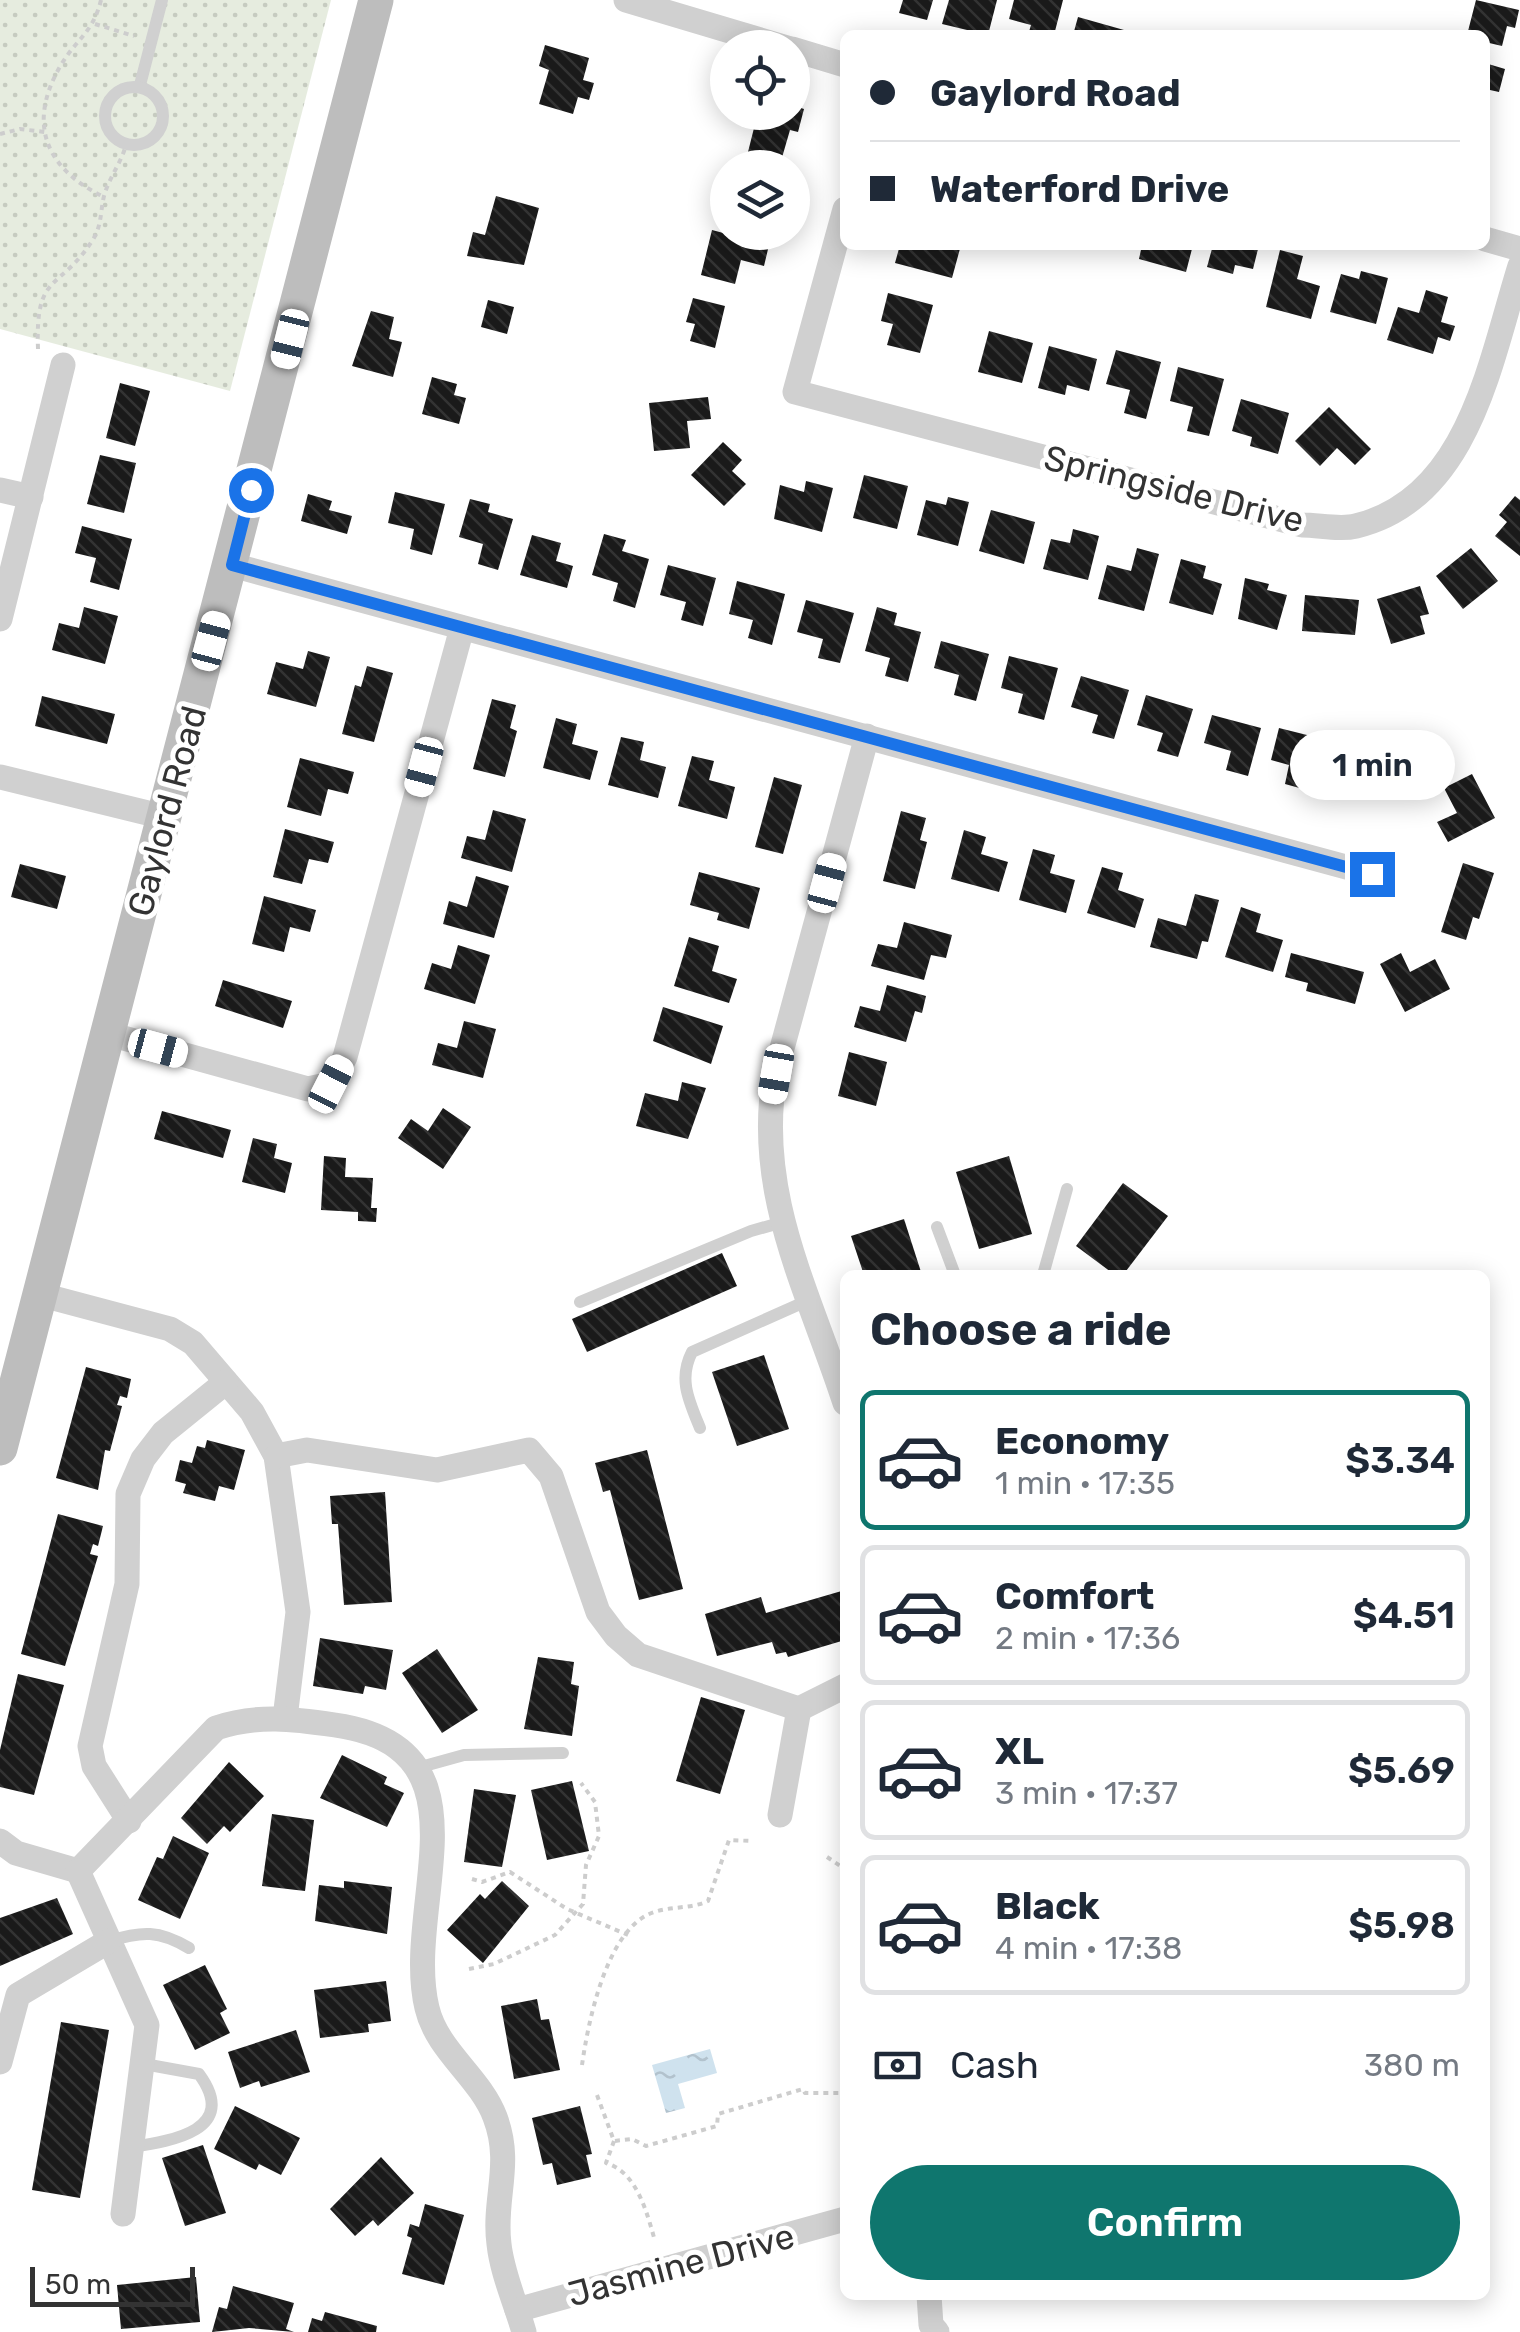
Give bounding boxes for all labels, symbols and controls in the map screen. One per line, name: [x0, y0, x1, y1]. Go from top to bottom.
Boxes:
map controls: [710, 30, 810, 250]
button: locate: [710, 30, 810, 130]
text: Gaylord Road: [930, 70, 1181, 116]
button: layers: [710, 150, 810, 250]
text: Waterford Drive: [930, 166, 1229, 212]
car: [268, 306, 312, 372]
street label: Springside Drive: [1040, 436, 1308, 542]
route start: [229, 468, 274, 513]
car: [189, 608, 233, 674]
street label: Gaylord Road: [119, 701, 215, 921]
callout: 1 min: [1290, 729, 1454, 799]
car: [402, 734, 446, 800]
text: 1 min: [1332, 746, 1413, 784]
car: [805, 850, 849, 916]
route end: [1350, 852, 1395, 897]
car: [125, 1026, 191, 1070]
car: [756, 1042, 796, 1106]
car: [304, 1050, 358, 1118]
text: Choose a ride: [870, 1303, 1172, 1356]
icon: car: [875, 1415, 965, 1505]
text: Economy: [995, 1418, 1169, 1464]
text: $3.34: [1345, 1437, 1455, 1483]
text: 1 min · 17:35: [995, 1464, 1175, 1502]
icon: car: [875, 1570, 965, 1660]
text: Comfort: [995, 1573, 1154, 1619]
text: $4.51: [1353, 1592, 1455, 1638]
text: 2 min · 17:36: [995, 1619, 1180, 1657]
icon: car: [875, 1725, 965, 1815]
text: XL: [995, 1728, 1044, 1774]
text: $5.69: [1348, 1747, 1455, 1793]
text: 3 min · 17:37: [995, 1774, 1178, 1812]
icon: car: [875, 1880, 965, 1970]
text: Black: [995, 1883, 1100, 1929]
text: $5.98: [1348, 1902, 1455, 1948]
text: 4 min · 17:38: [995, 1929, 1182, 1967]
icon: cash: [870, 2038, 925, 2093]
text: Cash: [950, 2042, 1039, 2088]
text: 380 m: [1364, 2046, 1460, 2084]
button: Confirm: [870, 2165, 1460, 2280]
street label: Jasmine Drive: [563, 2215, 799, 2315]
scale bar: [30, 2262, 195, 2306]
text: 50 m: [45, 2268, 111, 2301]

